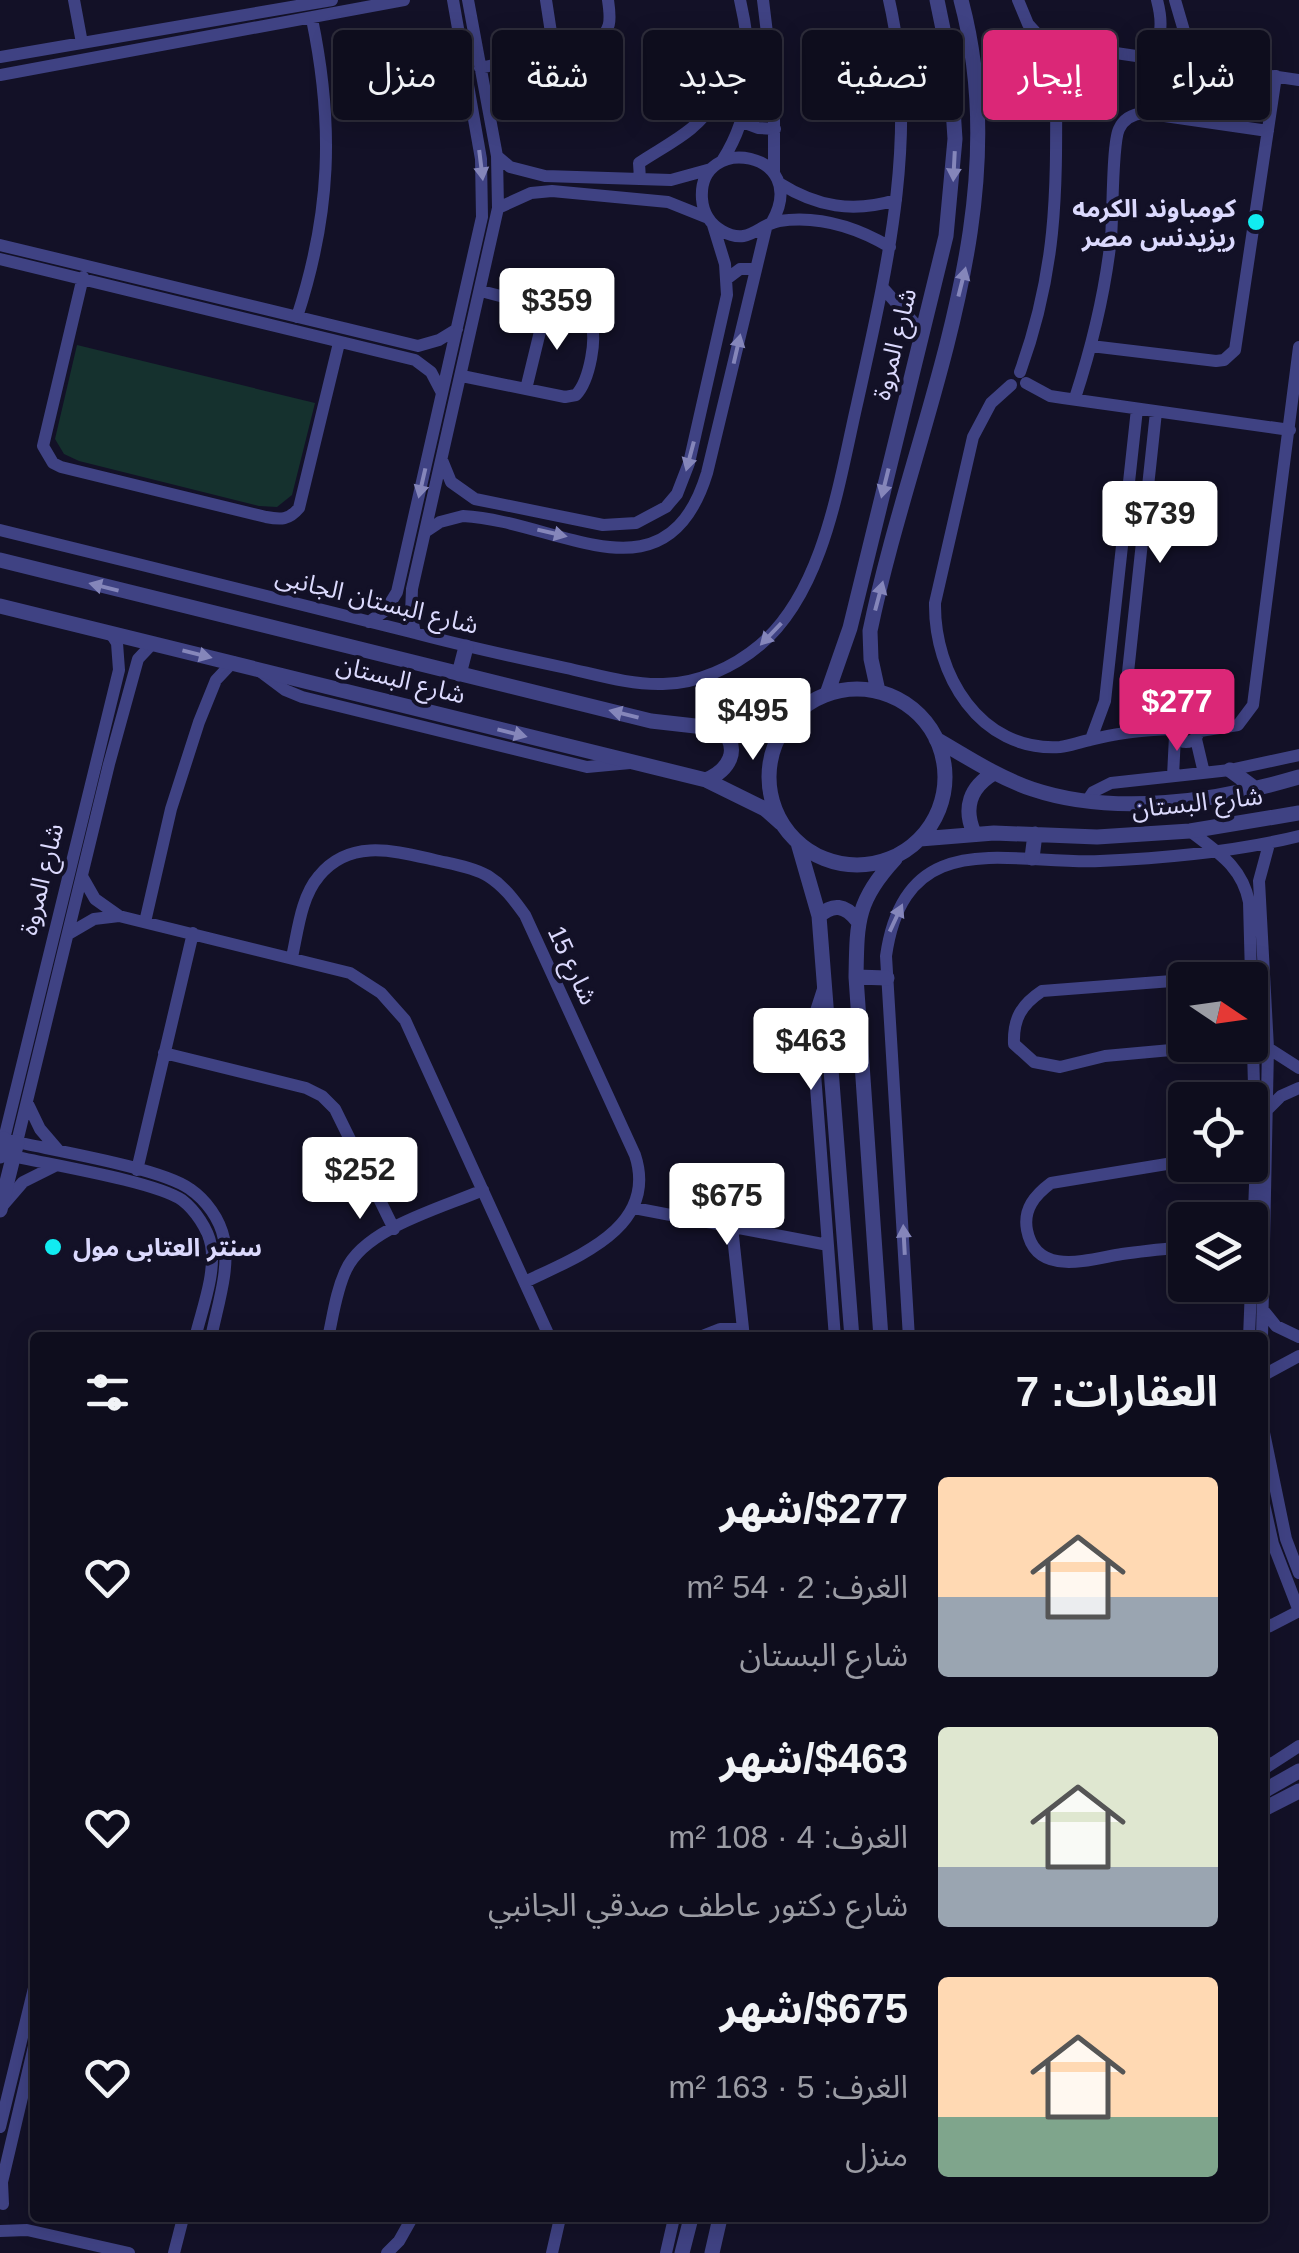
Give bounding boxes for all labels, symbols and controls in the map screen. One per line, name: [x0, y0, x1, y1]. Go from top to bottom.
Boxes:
chip: منزل: [333, 30, 472, 120]
chip: شقة: [492, 30, 623, 120]
chip: جديد: [643, 30, 782, 120]
chip: تصفية: [802, 30, 963, 120]
chip: إيجار: [983, 30, 1117, 120]
chip: شراء: [1137, 30, 1270, 120]
one-way arrow: [473, 150, 489, 181]
one-way arrow: [945, 151, 961, 182]
place label: كومباوند الكرمه ريزيدنس مصر: [1072, 194, 1237, 252]
marker: كومباوند الكرمه ريزيدنس مصر: [1245, 211, 1267, 233]
one-way arrow: [955, 266, 970, 297]
pin: $359: [498, 268, 616, 353]
text: $359: [521, 282, 593, 318]
street label: شارع المروة: [867, 285, 926, 404]
one-way arrow: [730, 333, 745, 364]
one-way arrow: [682, 441, 698, 472]
one-way arrow: [414, 468, 429, 499]
one-way arrow: [877, 468, 892, 499]
pin: $739: [1101, 481, 1219, 566]
text: $739: [1124, 495, 1196, 531]
one-way arrow: [537, 526, 568, 542]
street label: شارع البستان الجانبى: [272, 561, 481, 644]
one-way arrow: [88, 579, 119, 594]
one-way arrow: [871, 580, 887, 611]
one-way arrow: [760, 621, 783, 645]
one-way arrow: [182, 646, 213, 662]
street label: شارع البستان: [333, 649, 468, 713]
pin: $277: [1118, 669, 1236, 754]
pin: $495: [694, 678, 812, 763]
text: $277: [1141, 683, 1213, 719]
text: $495: [717, 692, 789, 728]
one-way arrow: [608, 705, 639, 721]
one-way arrow: [497, 725, 528, 741]
street label: شارع البستان: [1130, 781, 1264, 828]
street label: شارع المروة: [14, 820, 73, 939]
one-way arrow: [888, 903, 905, 932]
street label: شارع 15: [538, 921, 603, 1011]
north arrow: [1168, 962, 1268, 1062]
map controls: [1168, 962, 1268, 1302]
pin: $463: [752, 1008, 870, 1093]
text: $463: [775, 1022, 847, 1058]
button: locate: [1168, 1082, 1268, 1182]
pin: $252: [301, 1137, 419, 1222]
text: $252: [324, 1151, 396, 1187]
pin: $675: [668, 1163, 786, 1248]
text: $675: [691, 1177, 763, 1213]
button: layers: [1168, 1202, 1268, 1302]
one-way arrow: [896, 1224, 912, 1256]
place label: سنتر العتابى مول: [73, 1233, 262, 1262]
marker: سنتر العتابى مول: [42, 1236, 64, 1258]
icon: filters: [80, 1365, 135, 1420]
text: العقارات: 7: [1016, 1368, 1218, 1415]
text: $277/شهر: [720, 1485, 908, 1532]
icon: home: [1018, 1517, 1138, 1637]
icon: heart: [80, 1550, 135, 1605]
text: الغرف: 2 · 54 m²: [686, 1569, 908, 1605]
text: شارع البستان: [739, 1637, 908, 1673]
text: $463/شهر: [720, 1735, 908, 1782]
icon: home: [1018, 1767, 1138, 1887]
icon: heart: [80, 1800, 135, 1855]
text: الغرف: 4 · 108 m²: [669, 1819, 908, 1855]
text: شارع دكتور عاطف صدقي الجانبي: [488, 1887, 908, 1923]
text: $675/شهر: [720, 1985, 908, 2032]
icon: home: [1018, 2017, 1138, 2137]
icon: heart: [80, 2050, 135, 2105]
text: الغرف: 5 · 163 m²: [669, 2069, 908, 2105]
text: منزل: [845, 2137, 908, 2173]

